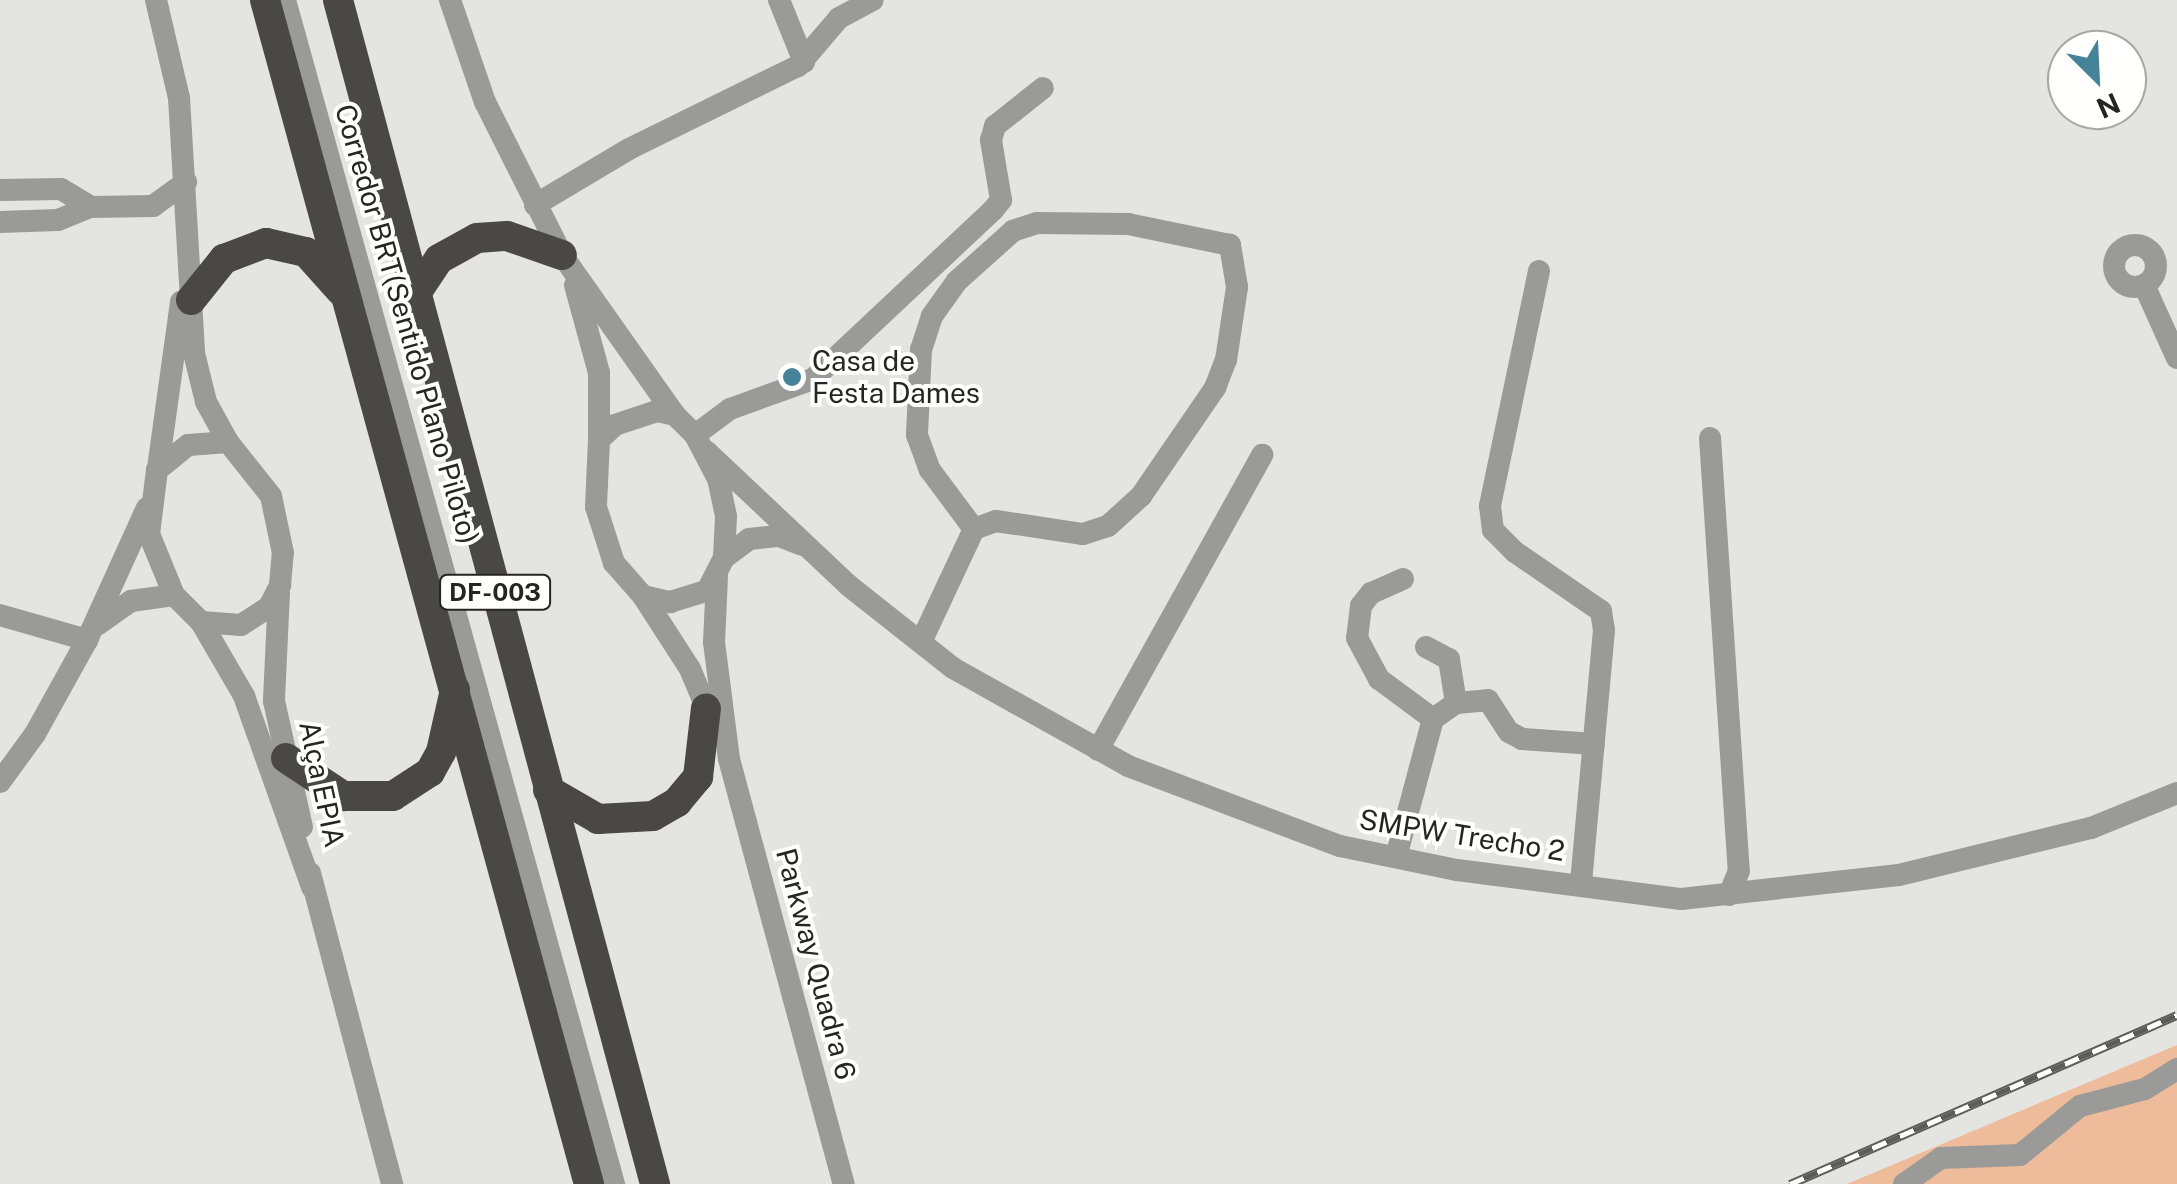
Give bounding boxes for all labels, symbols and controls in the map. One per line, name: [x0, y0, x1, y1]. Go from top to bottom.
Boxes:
north arrow: [2047, 30, 2147, 130]
text: N: [2092, 87, 2125, 126]
street label: Corredor BRT(Sentido Plano Piloto): [328, 100, 486, 548]
place label: Casa de Festa Dames: [812, 344, 980, 410]
marker: Casa de Festa Dames: [781, 366, 803, 388]
road number: DF-003: [438, 572, 552, 612]
street label: Alça EPIA: [292, 718, 352, 850]
street label: SMPW Trecho 2: [1357, 802, 1567, 868]
street label: Parkway Quadra 6: [769, 845, 863, 1083]

